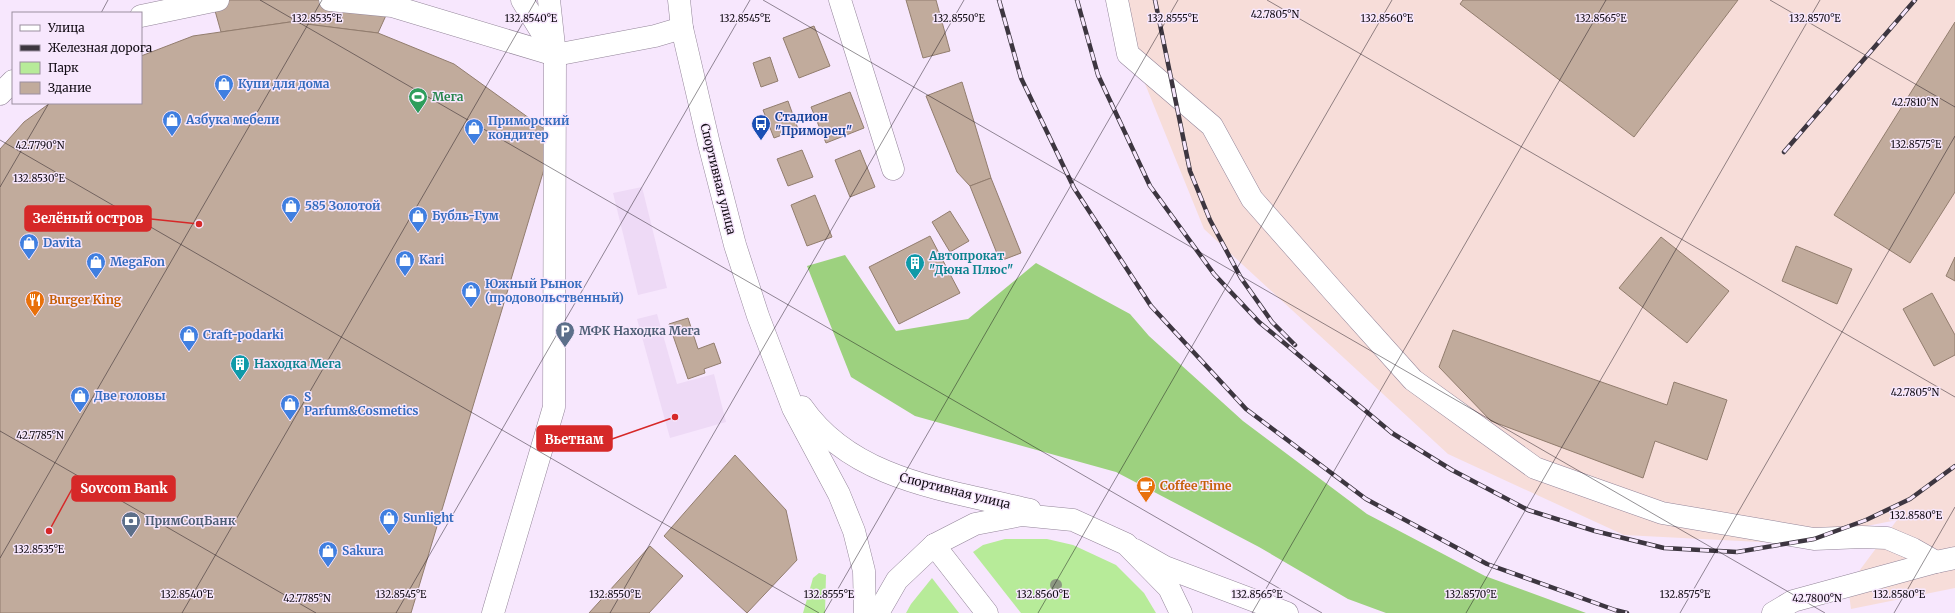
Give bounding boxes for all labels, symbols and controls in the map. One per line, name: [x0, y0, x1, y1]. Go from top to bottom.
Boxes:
text: 42.7805°N: [1251, 8, 1299, 21]
legend: [12, 12, 142, 104]
text: 132.8535°E: [292, 12, 343, 25]
text: 132.8540°E: [505, 12, 558, 25]
text: 132.8545°E: [720, 12, 771, 25]
text: 132.8550°E: [933, 12, 985, 25]
text: 132.8555°E: [1148, 12, 1199, 25]
text: 132.8560°E: [1361, 12, 1414, 25]
text: 132.8565°E: [1575, 12, 1627, 25]
text: 132.8570°E: [1789, 12, 1841, 25]
text: Улица: [47, 20, 85, 35]
text: Железная дорога: [48, 40, 153, 55]
text: Парк: [48, 60, 79, 75]
shop icon: Купи для дома: [213, 73, 235, 101]
place label: Купи для дома: [238, 76, 330, 91]
text: Здание: [48, 80, 91, 95]
sports icon: Мега: [407, 86, 429, 114]
place label: Мега: [432, 89, 464, 104]
text: 42.7810°N: [1892, 96, 1939, 109]
shop icon: Азбука мебели: [161, 109, 183, 137]
place label: Стадион "Приморец": [775, 109, 852, 138]
place label: Азбука мебели: [185, 112, 280, 127]
place label: Приморский кондитер: [488, 113, 570, 142]
bus stop icon: Стадион "Приморец": [750, 113, 772, 141]
shop icon: Приморский кондитер: [463, 117, 485, 145]
street label: Спортивная улица: [697, 122, 740, 237]
text: 132.8575°E: [1891, 138, 1942, 151]
text: 42.7790°N: [16, 139, 65, 152]
text: 132.8530°E: [13, 172, 65, 185]
shop icon: 585 Золотой: [280, 195, 302, 223]
place label: 585 Золотой: [305, 198, 381, 213]
shop icon: Бубль-Гум: [407, 205, 429, 233]
callout: Зелёный остров: [25, 206, 151, 231]
place label: Бубль-Гум: [432, 208, 499, 223]
text: Зелёный остров: [33, 210, 143, 227]
shop icon: Davita: [18, 232, 40, 260]
place label: Davita: [43, 235, 81, 250]
place label: Автопрокат "Дюна Плюс": [928, 248, 1013, 277]
shop icon: Kari: [394, 249, 416, 277]
shop icon: MegaFon: [85, 251, 107, 279]
place label: Kari: [419, 252, 444, 267]
building icon: Автопрокат "Дюна Плюс": [904, 252, 926, 280]
place label: MegaFon: [110, 254, 165, 269]
place label: Южный Рынок (продовольственный): [485, 276, 624, 305]
shop icon: Южный Рынок (продовольственный): [460, 280, 482, 308]
restaurant icon: Burger King: [24, 289, 46, 317]
place label: Burger King: [49, 292, 122, 307]
parking icon: МФК Находка Мега: [554, 320, 576, 348]
place label: МФК Находка Мега: [579, 323, 701, 338]
shop icon: Craft-podarki: [178, 324, 200, 352]
place label: Craft-podarki: [203, 327, 284, 342]
building icon: Находка Мега: [229, 353, 251, 381]
place label: Находка Мега: [254, 356, 341, 371]
shop icon: Две головы: [69, 385, 91, 413]
text: 42.7805°N: [1891, 386, 1939, 399]
place label: Две головы: [94, 388, 166, 403]
place label: S Parfum&Cosmetics: [304, 389, 419, 418]
shop icon: S Parfum&Cosmetics: [279, 393, 301, 421]
callout: Вьетнам: [537, 426, 612, 451]
text: 42.7785°N: [16, 429, 64, 442]
text: Вьетнам: [544, 431, 604, 448]
street label: Спортивная улица: [898, 469, 1013, 512]
cafe icon: Coffee Time: [1135, 475, 1157, 503]
callout: Sovcom Bank: [72, 476, 175, 501]
place label: Coffee Time: [1160, 478, 1232, 493]
text: Sovcom Bank: [80, 480, 168, 497]
shop icon: Sunlight: [378, 507, 400, 535]
text: 132.8580°E: [1890, 509, 1943, 522]
bank icon: ПримСоцБанк: [120, 510, 142, 538]
place label: Sunlight: [403, 510, 454, 525]
place label: ПримСоцБанк: [145, 513, 236, 528]
shop icon: Sakura: [317, 540, 339, 568]
text: 132.8535°E: [14, 543, 65, 556]
place label: Sakura: [342, 543, 384, 558]
text: 132.8540°E: [161, 588, 214, 601]
text: 132.8545°E: [376, 588, 427, 601]
text: 132.8550°E: [589, 588, 641, 601]
text: 132.8555°E: [804, 588, 855, 601]
text: 132.8560°E: [1017, 588, 1070, 601]
text: 132.8565°E: [1231, 588, 1283, 601]
text: 132.8570°E: [1445, 588, 1497, 601]
text: 132.8575°E: [1660, 588, 1711, 601]
text: 132.8580°E: [1873, 588, 1926, 601]
text: 42.7785°N: [283, 592, 331, 605]
text: 42.7800°N: [1792, 592, 1842, 605]

